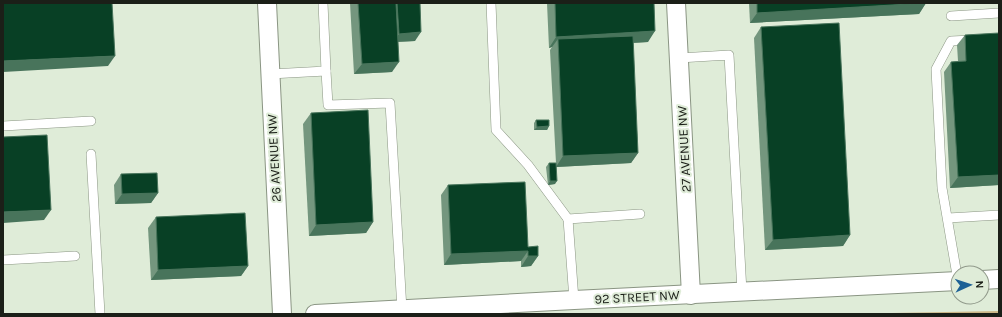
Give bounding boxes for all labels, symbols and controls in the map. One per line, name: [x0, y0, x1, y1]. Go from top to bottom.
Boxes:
street label: 27 AVENUE NW: [674, 105, 694, 193]
street label: 26 AVENUE NW: [264, 113, 284, 202]
north arrow: [950, 265, 990, 305]
text: N: [973, 280, 986, 289]
street label: 92 STREET NW: [594, 287, 680, 307]

